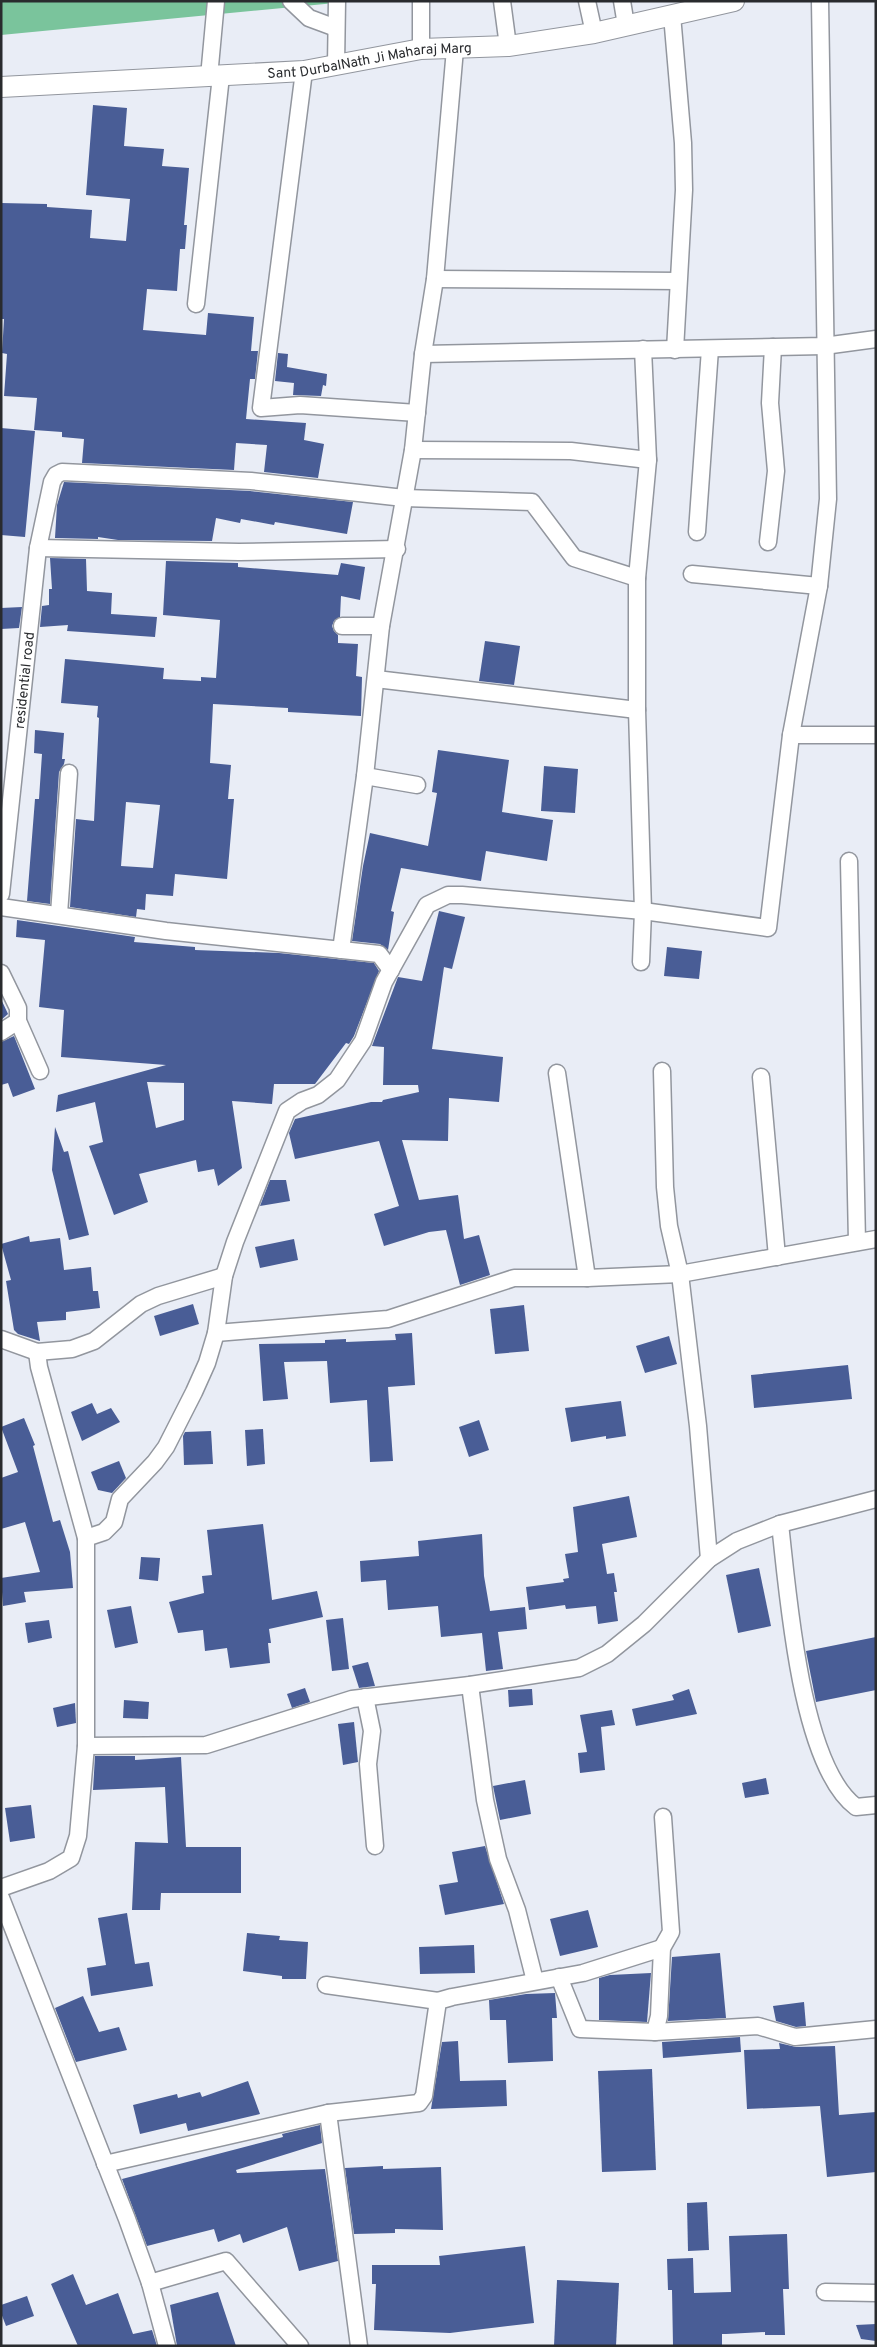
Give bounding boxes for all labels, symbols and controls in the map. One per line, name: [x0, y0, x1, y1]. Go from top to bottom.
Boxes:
street label: Sant DurbalNath Ji Maharaj Marg: [267, 40, 472, 83]
street label: residential road: [12, 631, 39, 730]

